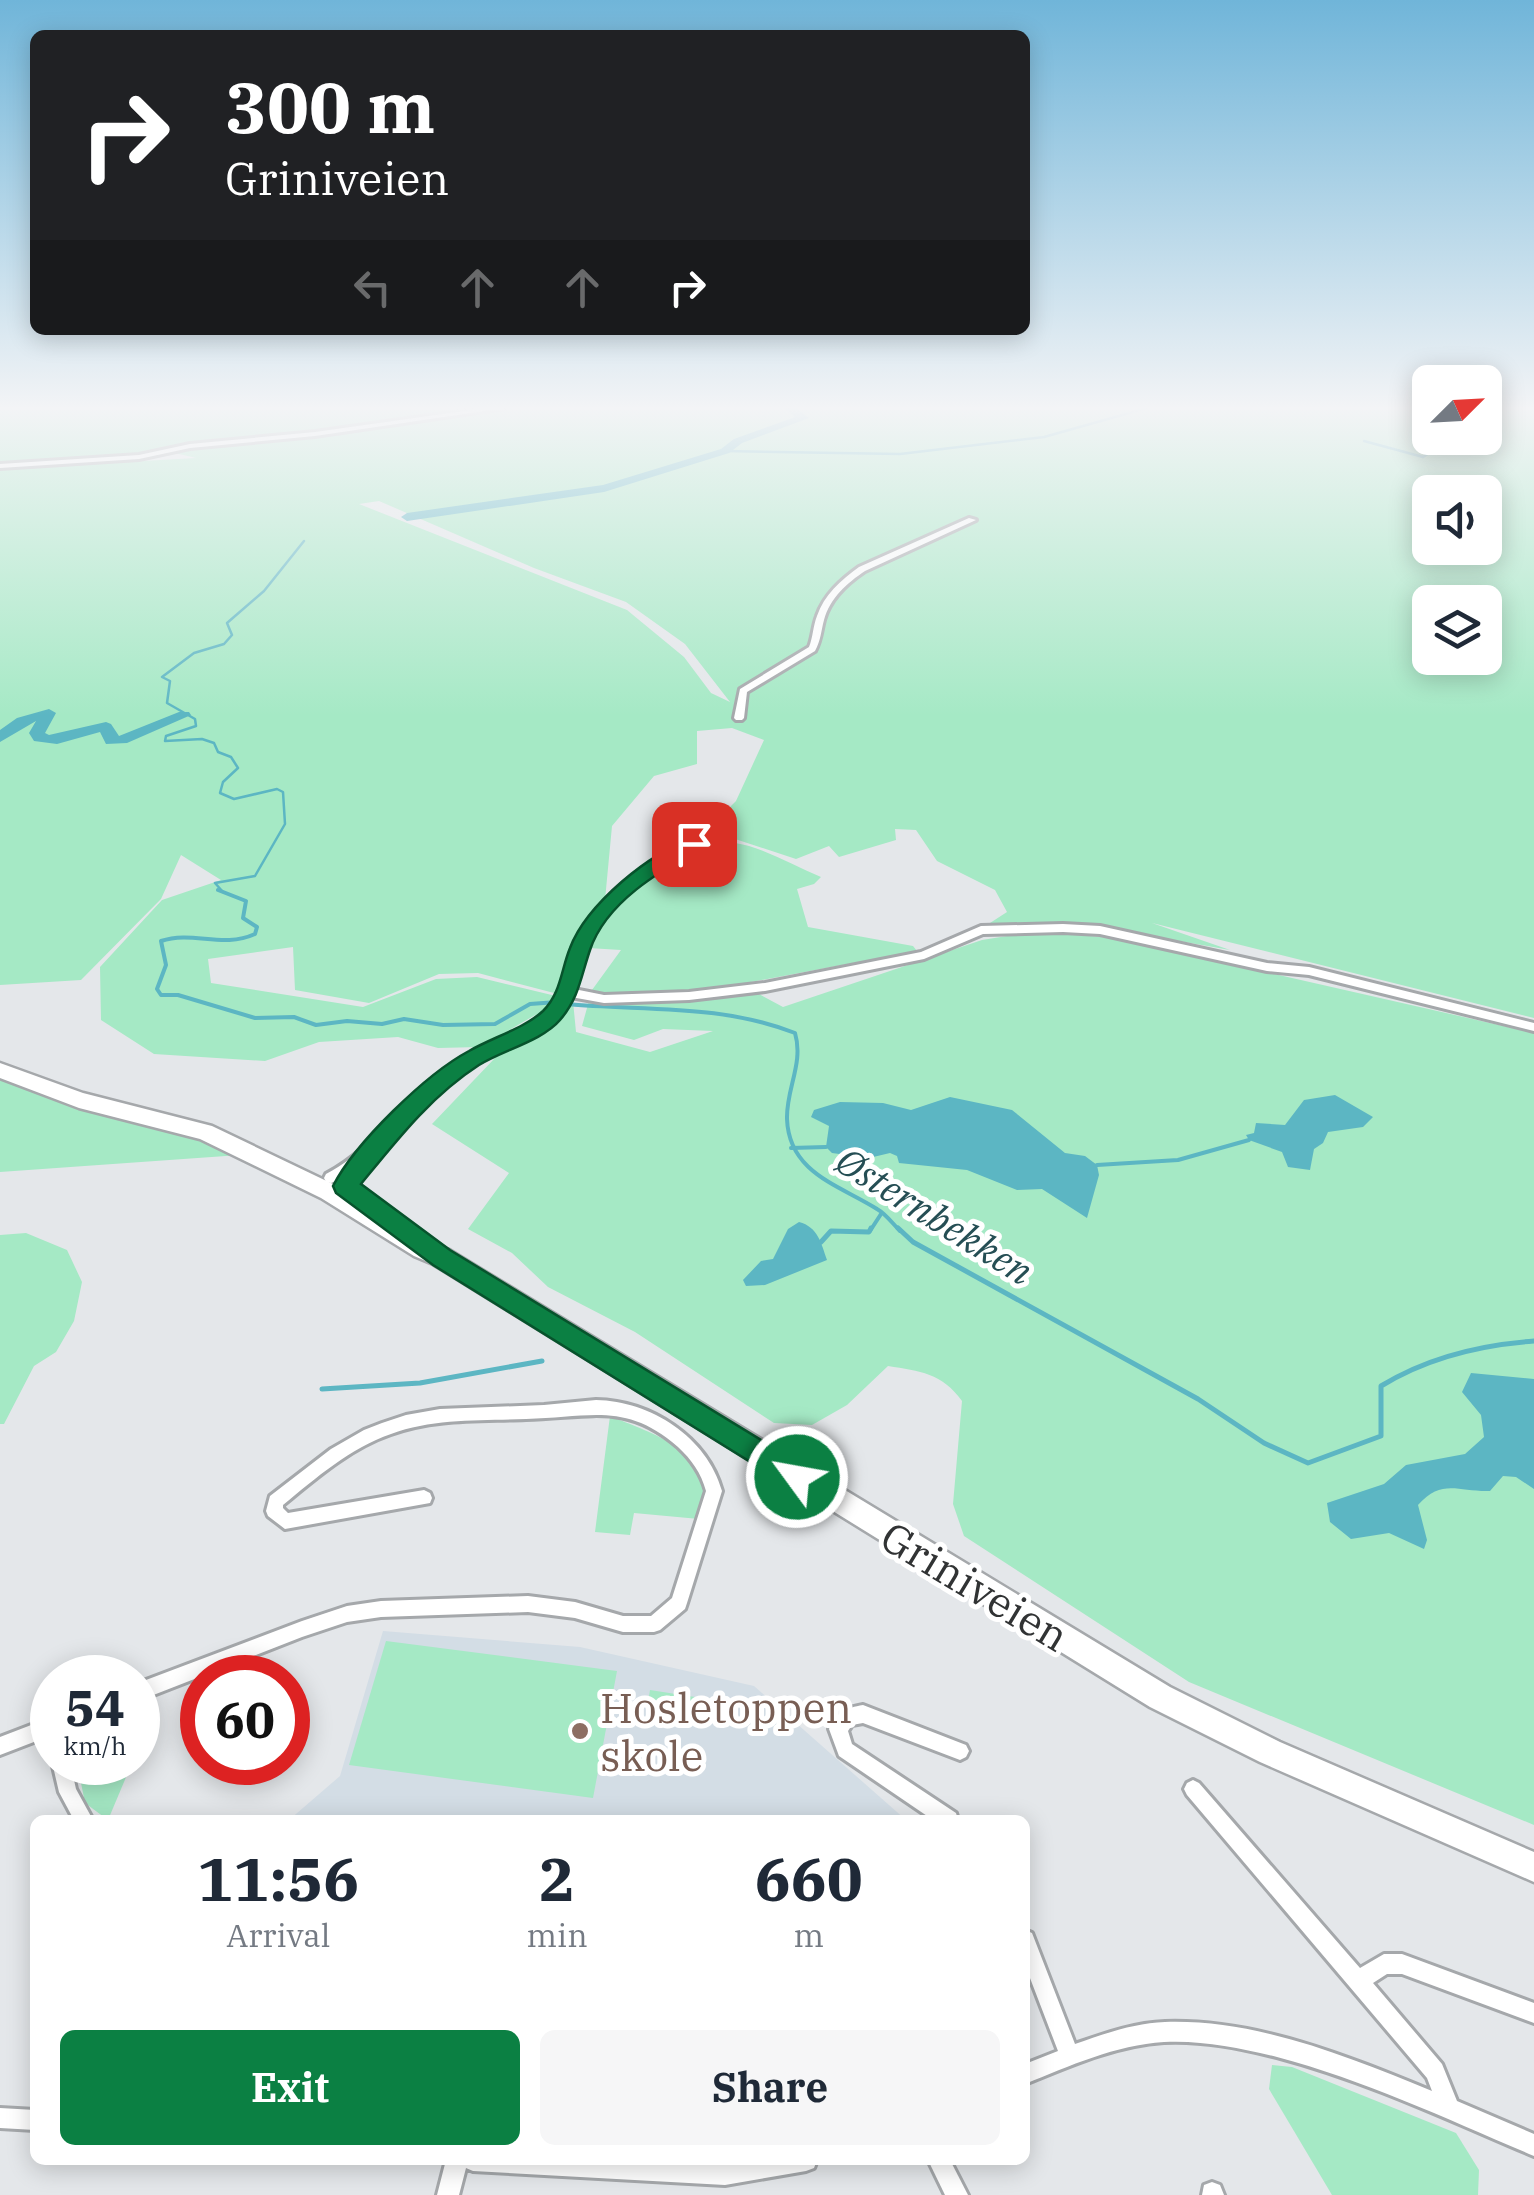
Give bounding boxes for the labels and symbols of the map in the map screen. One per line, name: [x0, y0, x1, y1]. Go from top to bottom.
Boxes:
north arrow: [1412, 365, 1502, 455]
pin: [652, 802, 737, 887]
water label: Østernbekken: [827, 1135, 1043, 1295]
position arrow: [745, 1425, 849, 1529]
street label: Griniveien: [871, 1509, 1079, 1663]
speed limit sign: 60: [180, 1655, 310, 1785]
place label: Hosletoppen skole: [600, 1680, 852, 1783]
marker: Hosletoppen skole: [569, 1720, 591, 1742]

